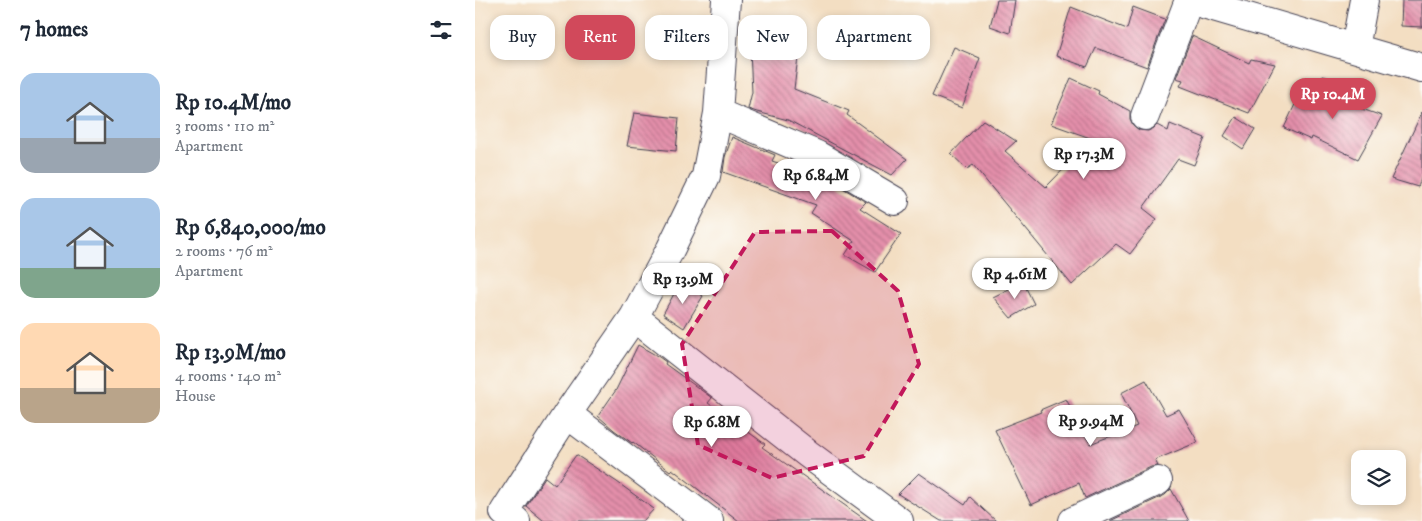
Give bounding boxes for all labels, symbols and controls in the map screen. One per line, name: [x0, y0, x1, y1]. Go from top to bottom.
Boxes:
chip: Buy: [490, 15, 555, 60]
chip: Rent: [565, 15, 635, 60]
chip: Filters: [645, 15, 728, 60]
chip: New: [738, 15, 807, 60]
chip: Apartment: [817, 15, 930, 60]
icon: filters: [427, 16, 455, 44]
text: 7 homes: [20, 17, 88, 43]
pin: Rp 10.4M: [1281, 78, 1385, 120]
text: Rp 10.4M: [1301, 84, 1365, 104]
text: Rp 10.4M/mo: [175, 90, 291, 116]
icon: home: [60, 93, 120, 153]
text: 3 rooms · 110 m²: [175, 116, 274, 136]
text: Apartment: [175, 136, 243, 156]
pin: Rp 17.3M: [1032, 138, 1136, 180]
text: Rp 17.3M: [1054, 144, 1114, 164]
pin: Rp 6.84M: [764, 158, 868, 201]
text: Rp 6.84M: [783, 165, 849, 185]
text: Rp 6,840,000/mo: [175, 215, 326, 241]
icon: home: [60, 218, 120, 278]
text: 2 rooms · 76 m²: [175, 241, 273, 261]
pin: Rp 4.61M: [963, 258, 1067, 300]
text: Apartment: [175, 261, 243, 281]
pin: Rp 13.9M: [631, 262, 735, 305]
text: Rp 4.61M: [983, 264, 1047, 284]
text: Rp 13.9M: [653, 269, 713, 289]
text: Rp 13.9M/mo: [175, 340, 286, 366]
icon: home: [60, 343, 120, 403]
text: 4 rooms · 140 m²: [175, 366, 281, 386]
text: House: [175, 386, 216, 406]
pin: Rp 9.94M: [1039, 404, 1143, 447]
pin: Rp 6.8M: [666, 406, 758, 448]
text: Rp 9.94M: [1058, 411, 1124, 431]
text: Rp 6.8M: [684, 412, 740, 432]
map controls: [1351, 450, 1406, 505]
button: layers: [1351, 450, 1406, 505]

